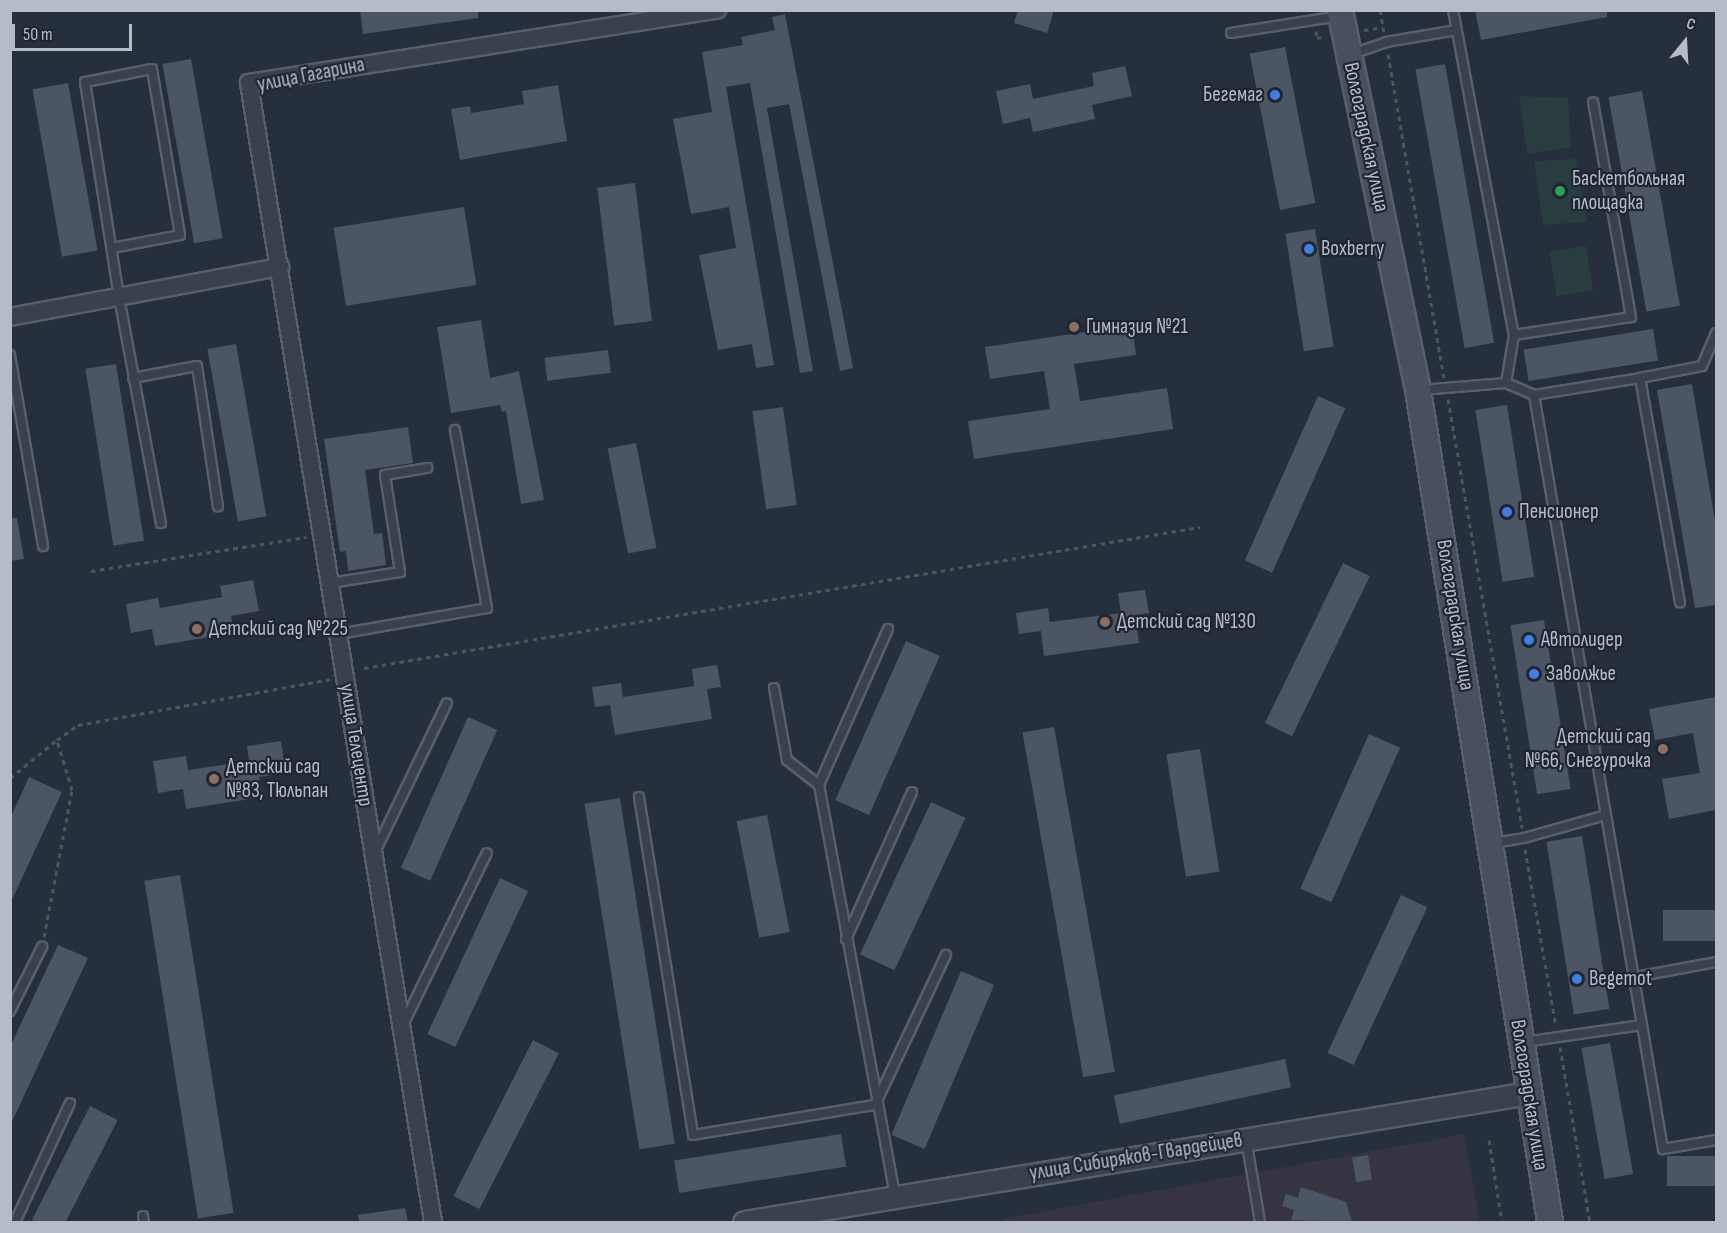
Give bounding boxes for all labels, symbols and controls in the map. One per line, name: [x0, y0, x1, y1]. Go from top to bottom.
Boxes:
scale bar: [15, 12, 135, 50]
north arrow: [1655, 12, 1715, 72]
text: С: [1684, 14, 1698, 35]
text: 50 m: [23, 24, 53, 45]
street label: улица Гагарина: [255, 52, 367, 98]
street label: Волгоградская улица: [1338, 60, 1394, 214]
place label: Бегемаг: [1203, 82, 1263, 108]
marker: Бегемаг: [1268, 88, 1282, 102]
place label: Баскетбольная площадка: [1572, 166, 1685, 216]
marker: Баскетбольная площадка: [1553, 184, 1567, 198]
place label: Boxberry: [1321, 236, 1384, 262]
marker: Boxberry: [1302, 242, 1316, 256]
place label: Гимназия №21: [1086, 314, 1188, 340]
marker: Гимназия №21: [1067, 320, 1081, 334]
place label: Пенсионер: [1519, 499, 1599, 525]
marker: Пенсионер: [1500, 505, 1514, 519]
street label: Волгоградская улица: [1431, 538, 1479, 692]
place label: Детский сад №130: [1117, 609, 1256, 635]
marker: Детский сад №130: [1098, 615, 1112, 629]
place label: Детский сад №225: [209, 616, 348, 642]
marker: Детский сад №225: [190, 622, 204, 636]
place label: Автолидер: [1541, 627, 1623, 653]
marker: Автолидер: [1522, 633, 1536, 647]
place label: Заволжье: [1546, 661, 1616, 687]
marker: Заволжье: [1527, 667, 1541, 681]
street label: улица Телецентр: [334, 682, 378, 808]
place label: Детский сад №66, Снегурочка: [1525, 724, 1651, 774]
marker: Детский сад №66, Снегурочка: [1656, 742, 1670, 756]
place label: Детский сад №83, Тюльпан: [226, 754, 329, 804]
marker: Детский сад №83, Тюльпан: [207, 772, 221, 786]
place label: Begemot: [1589, 966, 1652, 992]
marker: Begemot: [1570, 972, 1584, 986]
street label: Волгоградская улица: [1505, 1018, 1553, 1172]
street label: улица Сибиряков-Гвардейцев: [1028, 1128, 1244, 1186]

